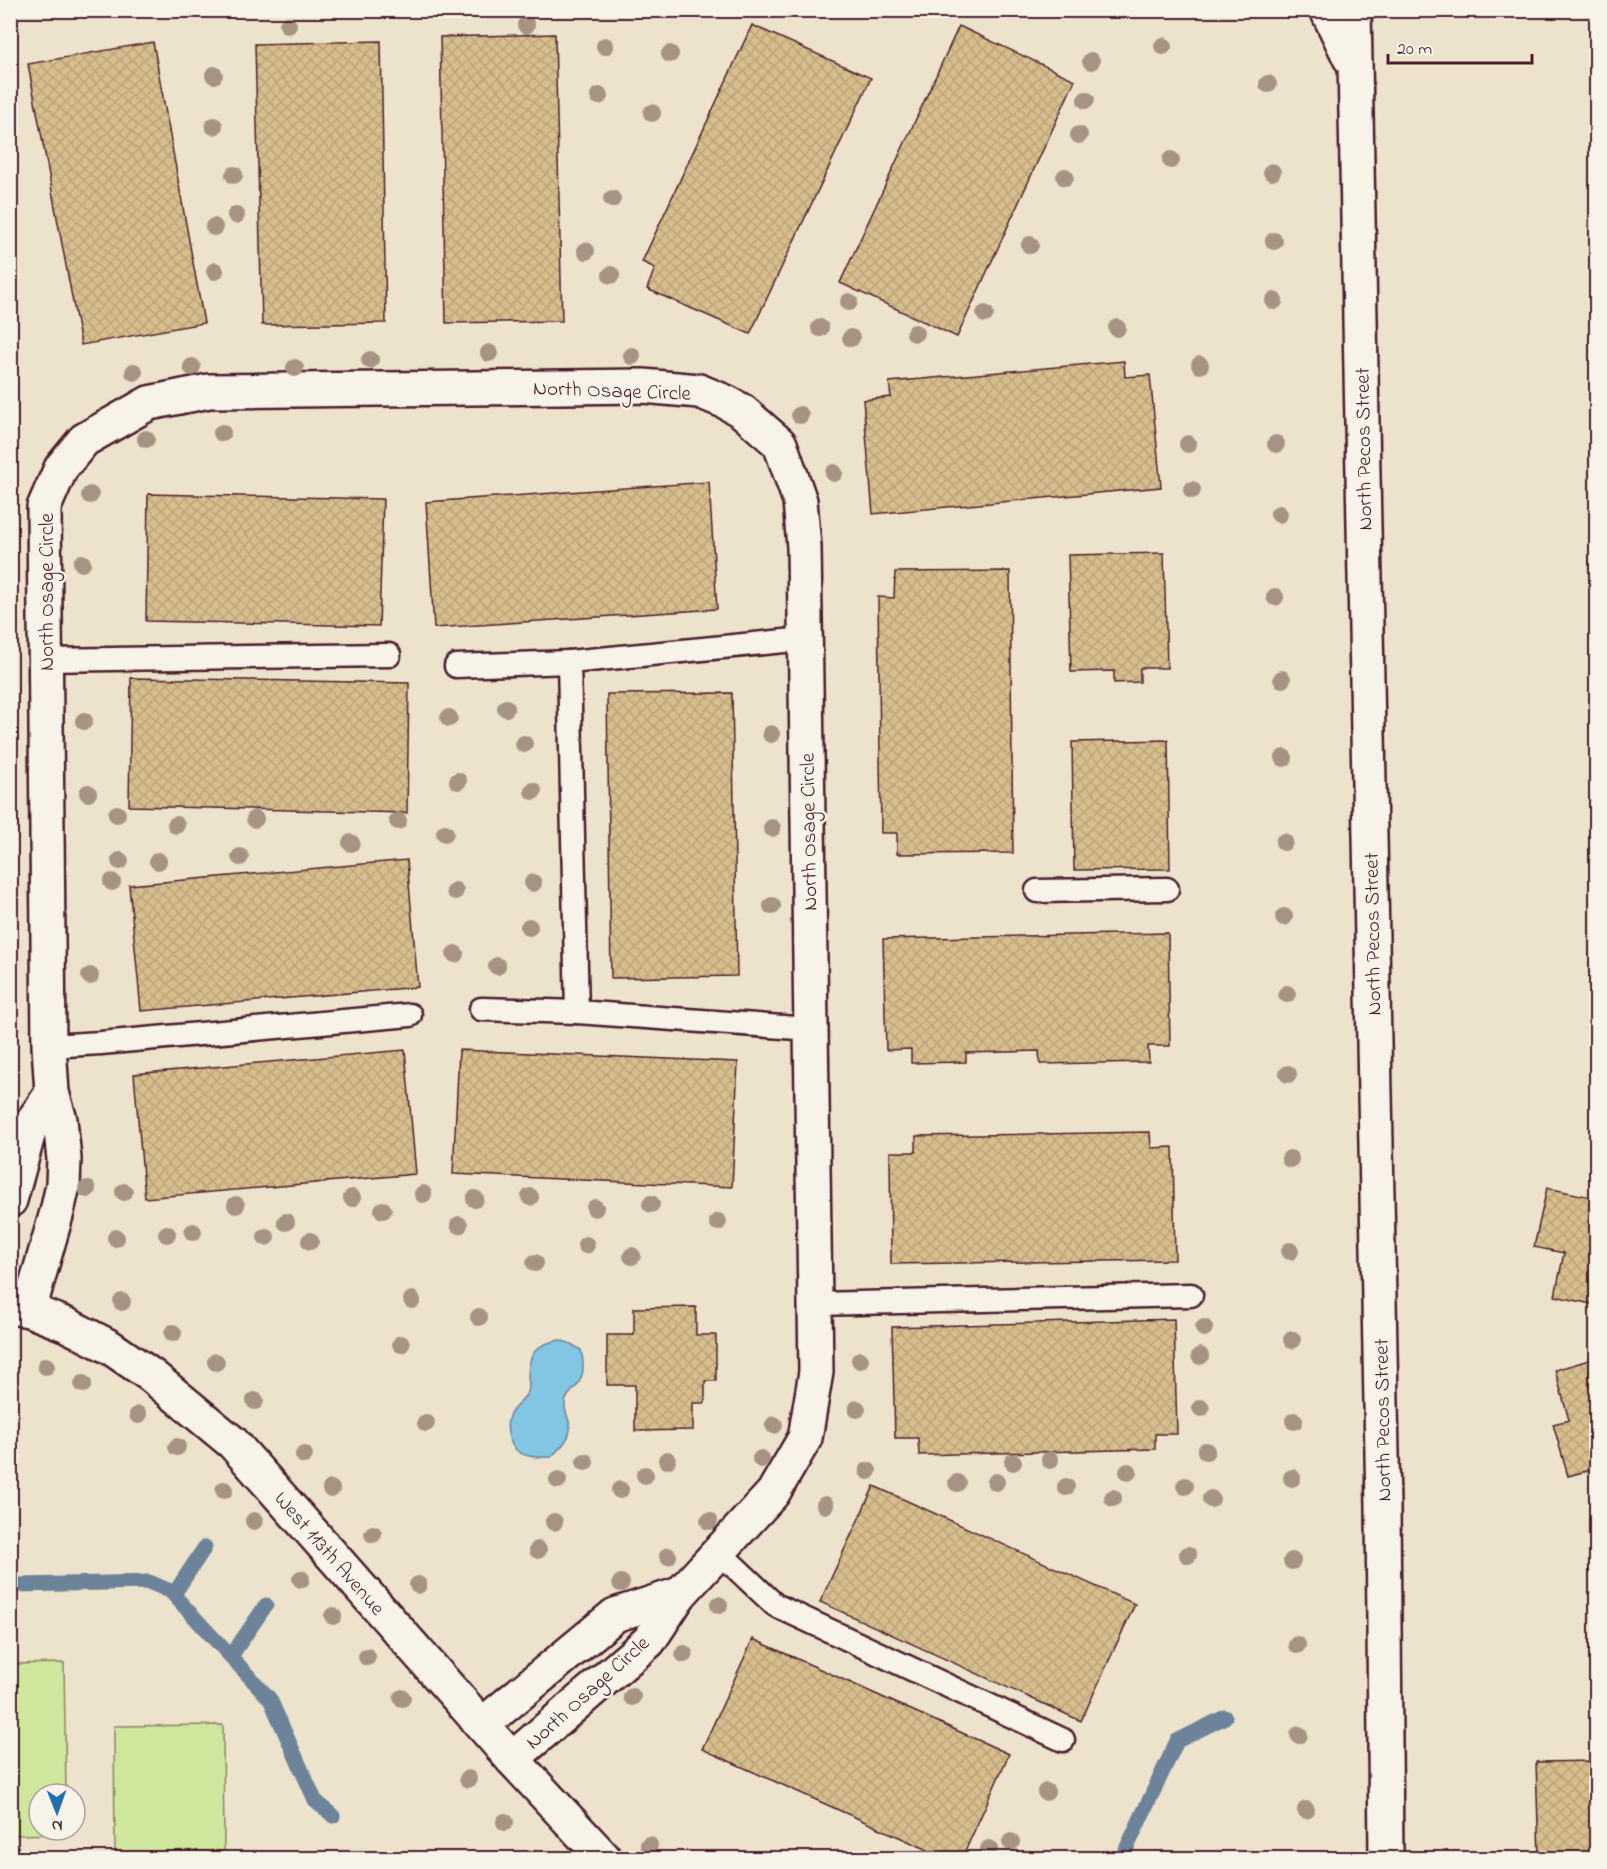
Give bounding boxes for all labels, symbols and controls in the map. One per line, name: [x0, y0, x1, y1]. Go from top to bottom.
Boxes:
scale bar: [1388, 27, 1532, 65]
text: 20 m: [1397, 37, 1432, 63]
street label: North Pecos Street: [1349, 367, 1381, 531]
street label: North Osage Circle: [532, 374, 692, 412]
street label: North Osage Circle: [33, 512, 65, 671]
street label: North Osage Circle: [794, 752, 828, 911]
street label: North Pecos Street: [1358, 852, 1390, 1016]
street label: North Pecos Street: [1368, 1338, 1400, 1502]
street label: West 113th Avenue: [266, 1486, 391, 1623]
street label: North Osage Circle: [520, 1629, 659, 1759]
north arrow: [27, 1782, 87, 1842]
text: N: [51, 1813, 63, 1837]

